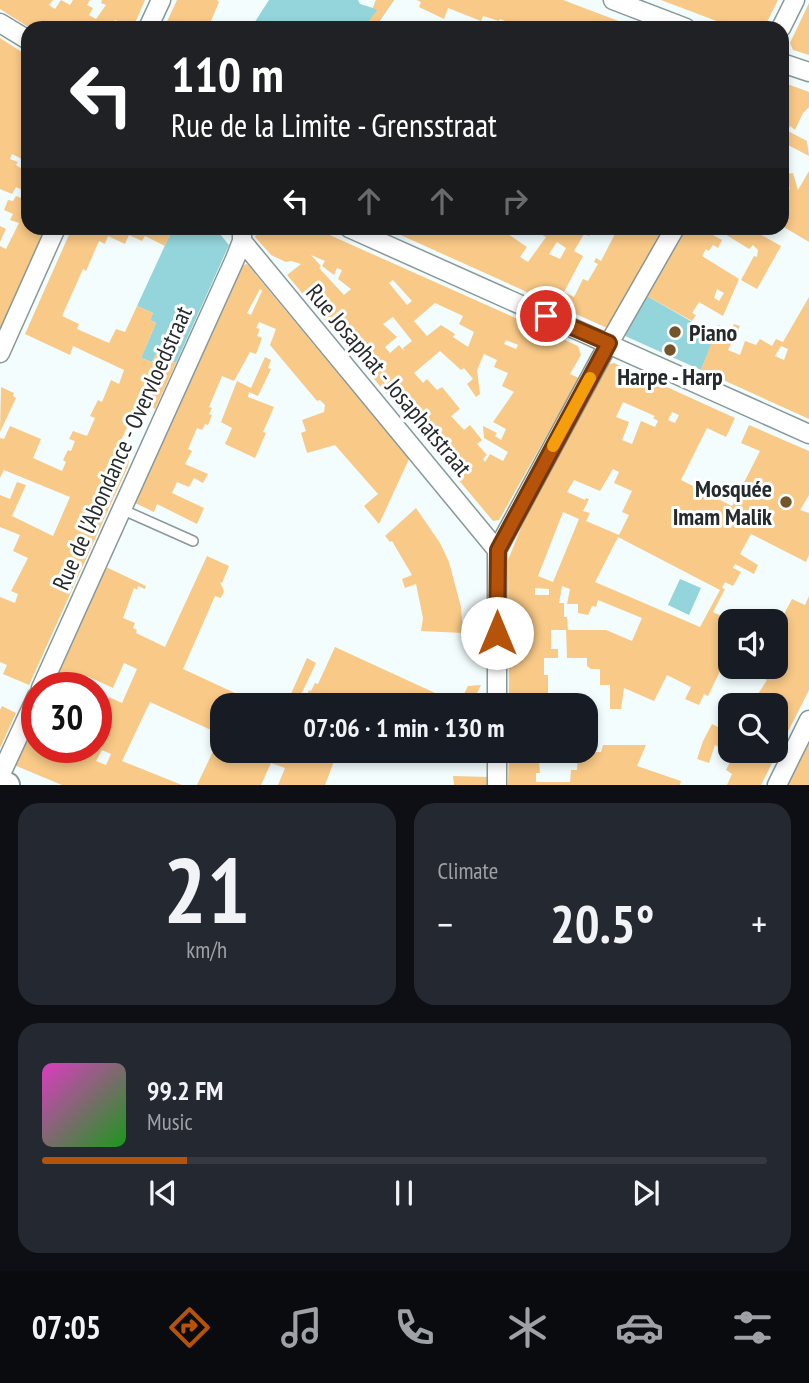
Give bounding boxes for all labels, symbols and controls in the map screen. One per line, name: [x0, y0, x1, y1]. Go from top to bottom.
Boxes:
text: 110 m: [171, 42, 284, 106]
icon: left: [56, 49, 147, 140]
text: Rue de la Limite - Grensstraat: [171, 104, 497, 146]
icon: left: [277, 182, 315, 220]
icon: ahead: [350, 182, 388, 220]
icon: ahead: [423, 182, 461, 220]
icon: right: [496, 182, 534, 220]
street label: Rue Josaphat - Josaphatstraat: [300, 278, 479, 483]
pin: [516, 286, 576, 346]
icon: arrive: [527, 297, 565, 335]
street label: Rue de l'Abondance - Overvloedstraat: [45, 301, 199, 595]
place label: Piano: [689, 317, 738, 348]
marker: Piano: [667, 324, 683, 340]
marker: Harpe - Harp: [662, 342, 678, 358]
place label: Harpe - Harp: [617, 361, 723, 392]
place label: Mosquée Imam Malik: [673, 473, 772, 532]
marker: Mosquée Imam Malik: [778, 494, 794, 510]
position arrow: [460, 596, 534, 670]
map controls: [718, 609, 788, 763]
button: sound: [718, 609, 788, 679]
speed limit sign: 30: [21, 672, 112, 763]
button: search: [718, 693, 788, 763]
text: 07:06 · 1 min · 130 m: [304, 711, 504, 744]
text: 21: [163, 830, 250, 948]
text: Climate: [438, 856, 498, 885]
text: 20.5°: [550, 890, 655, 957]
text: −: [438, 899, 453, 948]
text: +: [751, 899, 767, 948]
text: km/h: [186, 935, 227, 964]
text: 99.2 FM: [147, 1074, 223, 1107]
text: Music: [147, 1107, 193, 1136]
icon: previous: [144, 1174, 182, 1212]
icon: pause: [385, 1174, 423, 1212]
icon: next: [627, 1174, 665, 1212]
icon: directions: [165, 1303, 214, 1352]
icon: music: [277, 1303, 326, 1352]
icon: phone: [390, 1303, 439, 1352]
icon: climate: [503, 1303, 552, 1352]
icon: car: [615, 1303, 664, 1352]
icon: filters: [728, 1303, 777, 1352]
text: 07:05: [32, 1306, 101, 1348]

